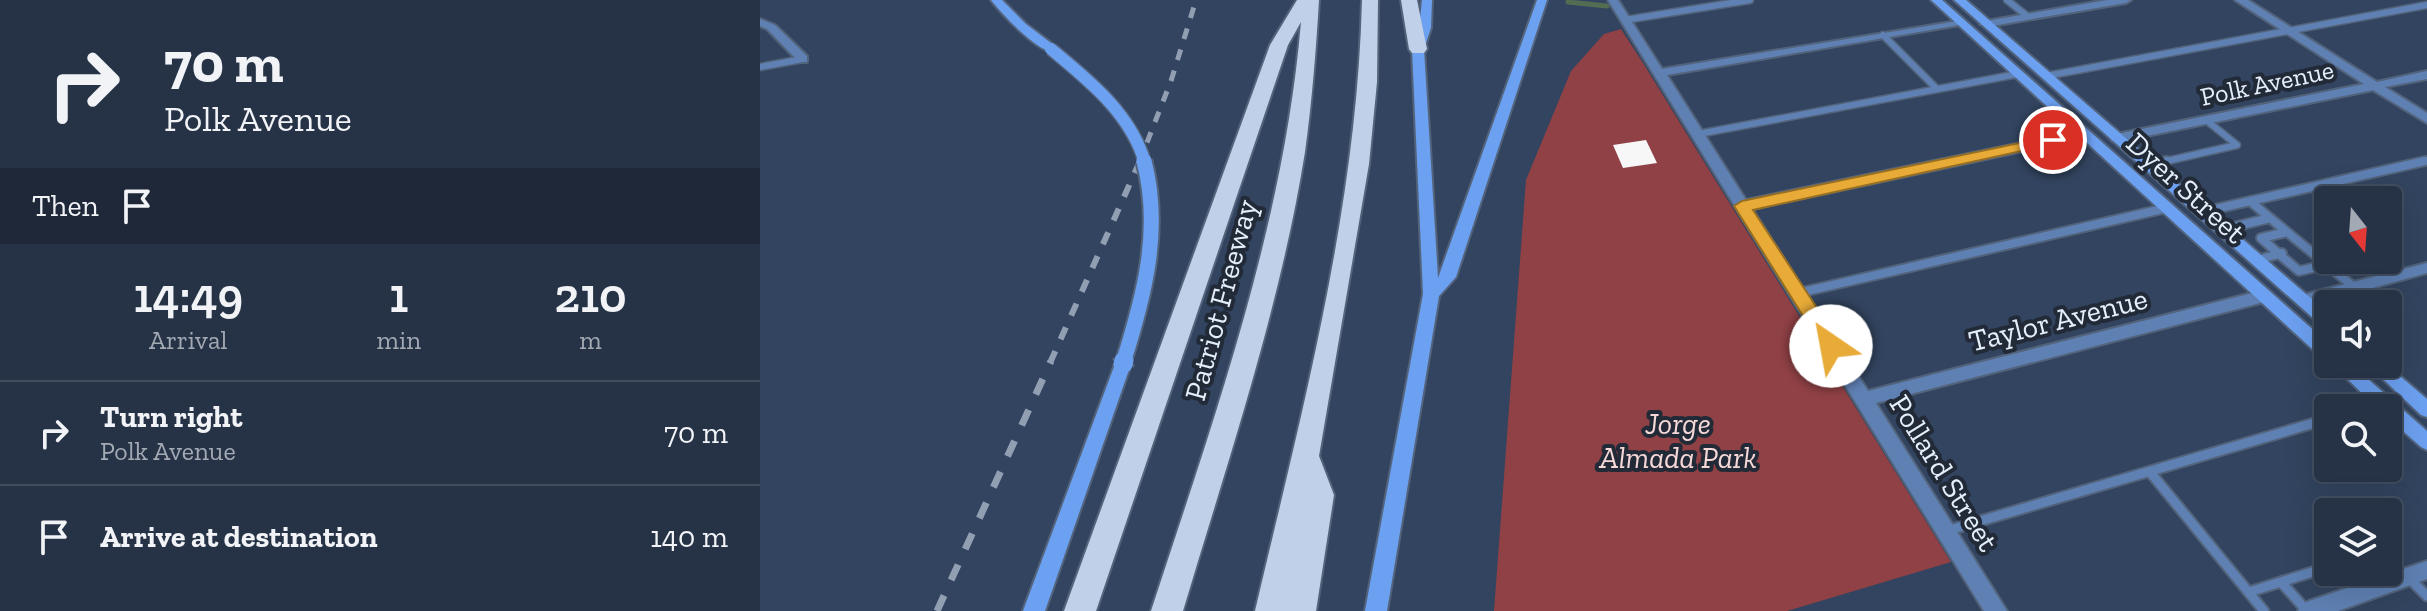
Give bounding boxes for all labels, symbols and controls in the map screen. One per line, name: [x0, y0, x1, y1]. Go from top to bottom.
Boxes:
text: 70 m: [164, 29, 284, 96]
icon: right: [32, 32, 136, 136]
street label: Polk Avenue: [2197, 53, 2337, 113]
text: Polk Avenue: [164, 97, 352, 140]
pin: [2019, 106, 2087, 174]
icon: arrive: [2031, 118, 2075, 162]
street label: Dyer Street: [2119, 125, 2253, 251]
icon: arrive: [115, 184, 159, 228]
north arrow: [2314, 186, 2402, 274]
map controls: [2314, 186, 2402, 586]
text: Then: [32, 188, 99, 224]
street label: Patriot Freeway: [1177, 195, 1265, 404]
text: 14:49: [133, 267, 243, 324]
text: 1: [389, 267, 408, 324]
text: 210: [554, 267, 627, 324]
street label: Taylor Avenue: [1965, 280, 2151, 360]
button: sound: [2314, 290, 2402, 378]
position arrow: [1789, 304, 1873, 388]
text: Arrival: [149, 324, 227, 356]
text: min: [376, 324, 421, 356]
text: m: [579, 324, 602, 356]
street label: Pollard Street: [1882, 388, 2006, 558]
button: search: [2314, 394, 2402, 482]
text: Turn right: [100, 399, 242, 435]
park label: Jorge Almada Park: [1598, 406, 1757, 476]
icon: right: [32, 411, 76, 455]
text: 70 m: [664, 415, 728, 451]
text: Polk Avenue: [100, 435, 236, 467]
button: layers: [2314, 498, 2402, 586]
icon: arrive: [32, 515, 76, 559]
text: Arrive at destination: [100, 519, 377, 555]
text: 140 m: [650, 519, 728, 555]

